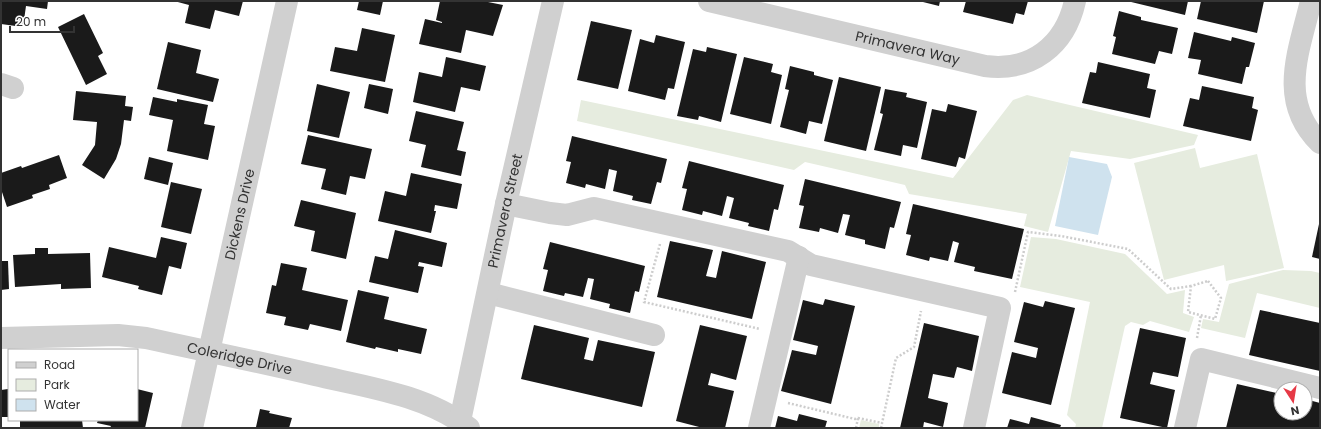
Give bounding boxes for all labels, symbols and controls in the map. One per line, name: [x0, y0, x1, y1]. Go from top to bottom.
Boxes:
scale bar: [10, 8, 74, 34]
text: 20 m: [16, 13, 46, 30]
street label: Primavera Way: [853, 26, 962, 70]
street label: Primavera Street: [483, 152, 527, 270]
street label: Dickens Drive: [220, 166, 259, 262]
street label: Coleridge Drive: [185, 337, 295, 380]
legend: [8, 349, 138, 421]
text: Road: [44, 356, 75, 373]
text: Park: [44, 376, 71, 393]
north arrow: [1273, 381, 1313, 421]
text: Water: [44, 396, 81, 413]
text: N: [1289, 402, 1301, 419]

